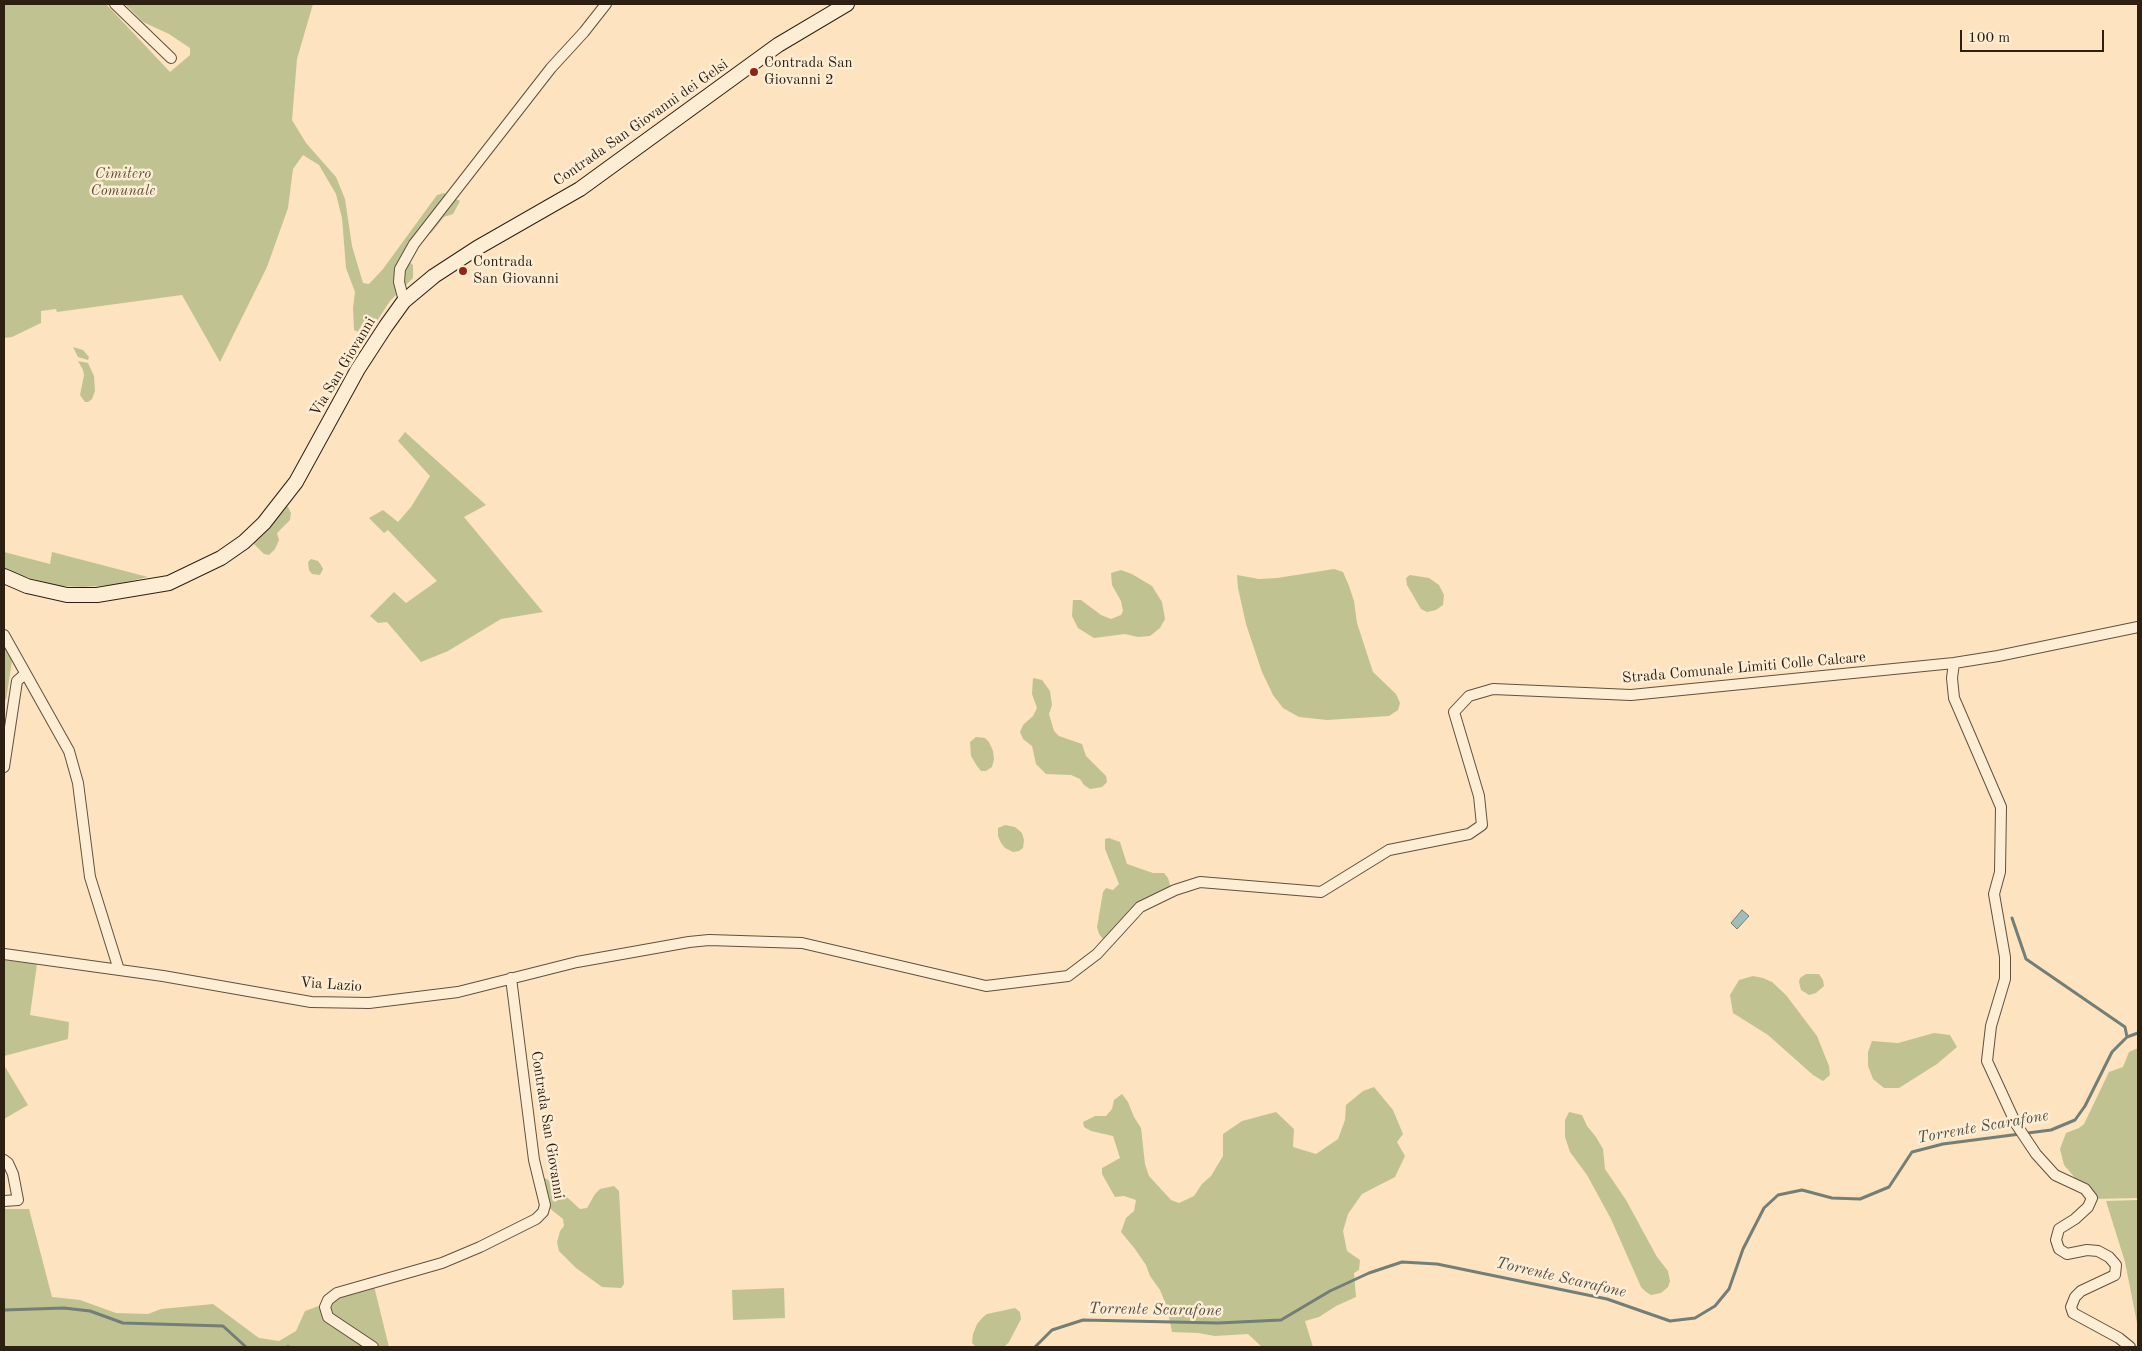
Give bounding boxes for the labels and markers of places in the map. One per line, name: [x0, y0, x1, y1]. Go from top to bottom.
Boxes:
place label: Contrada San Giovanni 2: [764, 54, 853, 89]
marker: Contrada San Giovanni 2: [748, 66, 760, 78]
place label: Contrada San Giovanni: [473, 253, 559, 288]
marker: Contrada San Giovanni: [457, 265, 469, 277]

